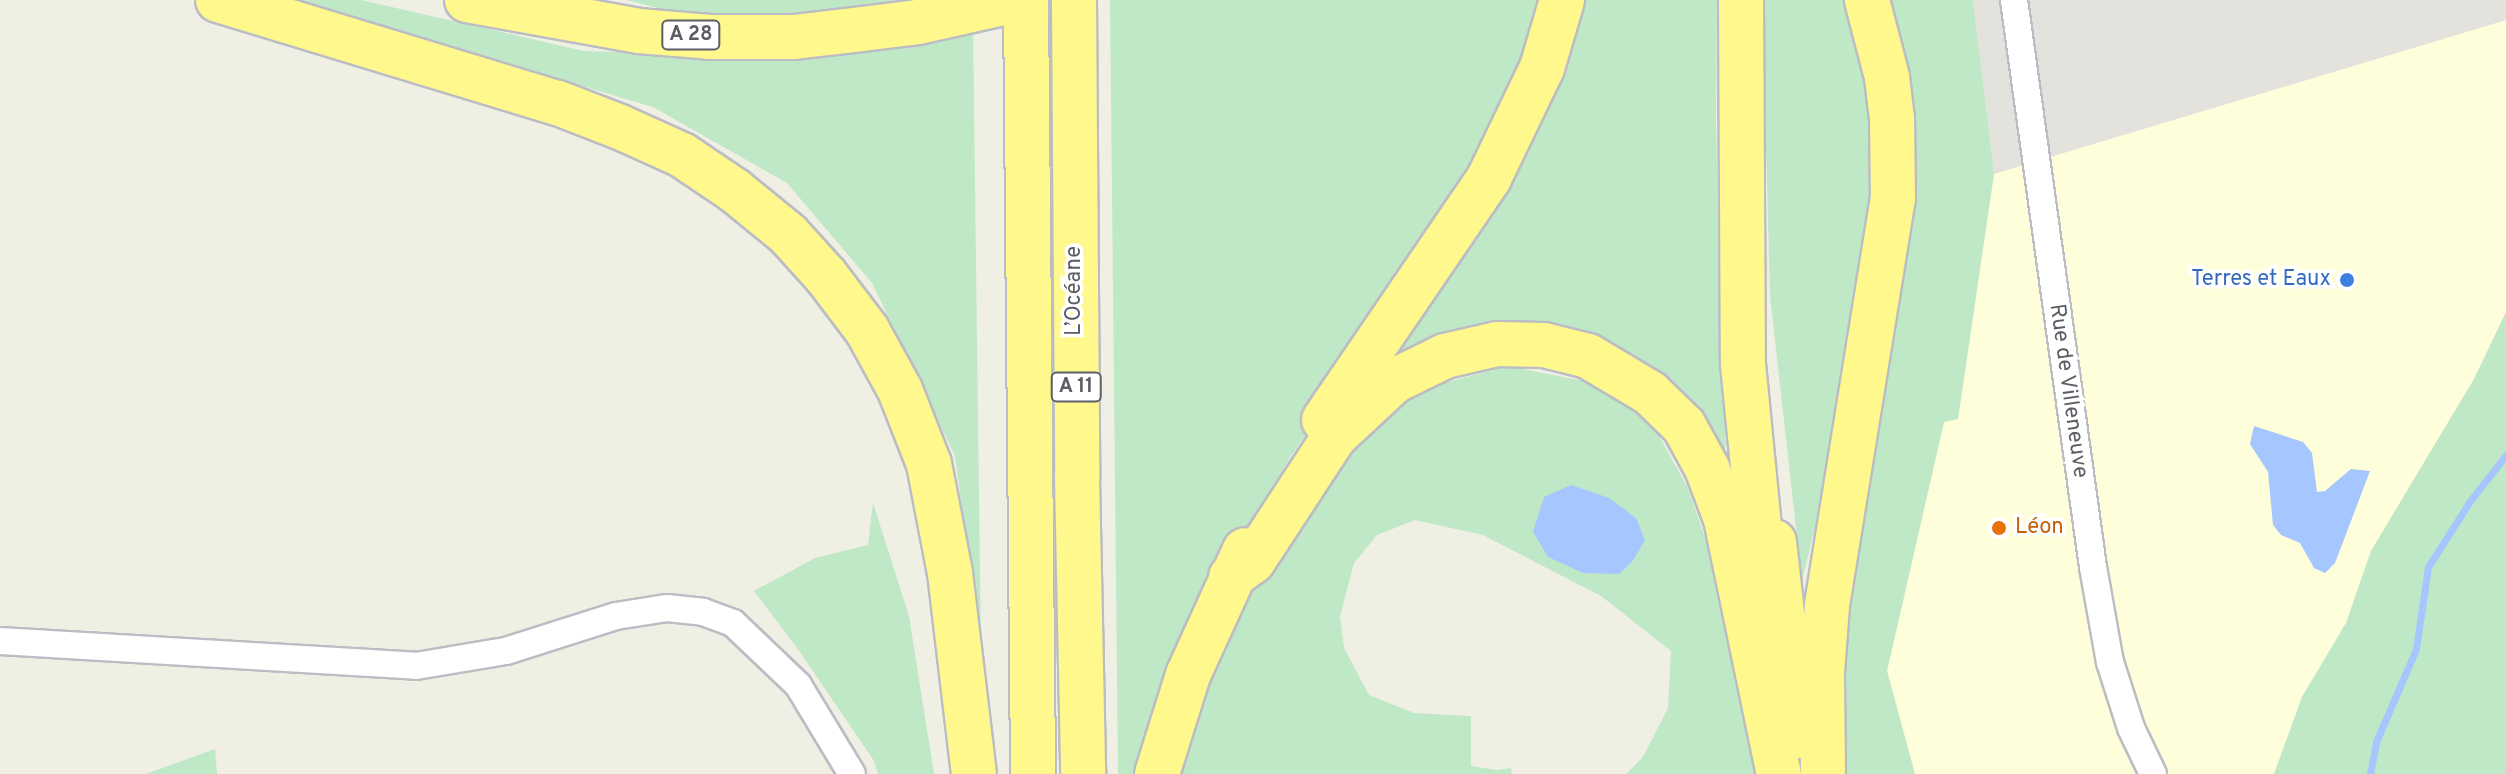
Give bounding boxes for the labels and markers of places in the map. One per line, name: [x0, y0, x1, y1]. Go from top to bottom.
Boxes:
place label: Terres et Eaux: [2191, 267, 2331, 293]
marker: Terres et Eaux: [2338, 271, 2356, 289]
place label: Léon: [2015, 515, 2064, 541]
marker: Léon: [1990, 519, 2008, 537]

